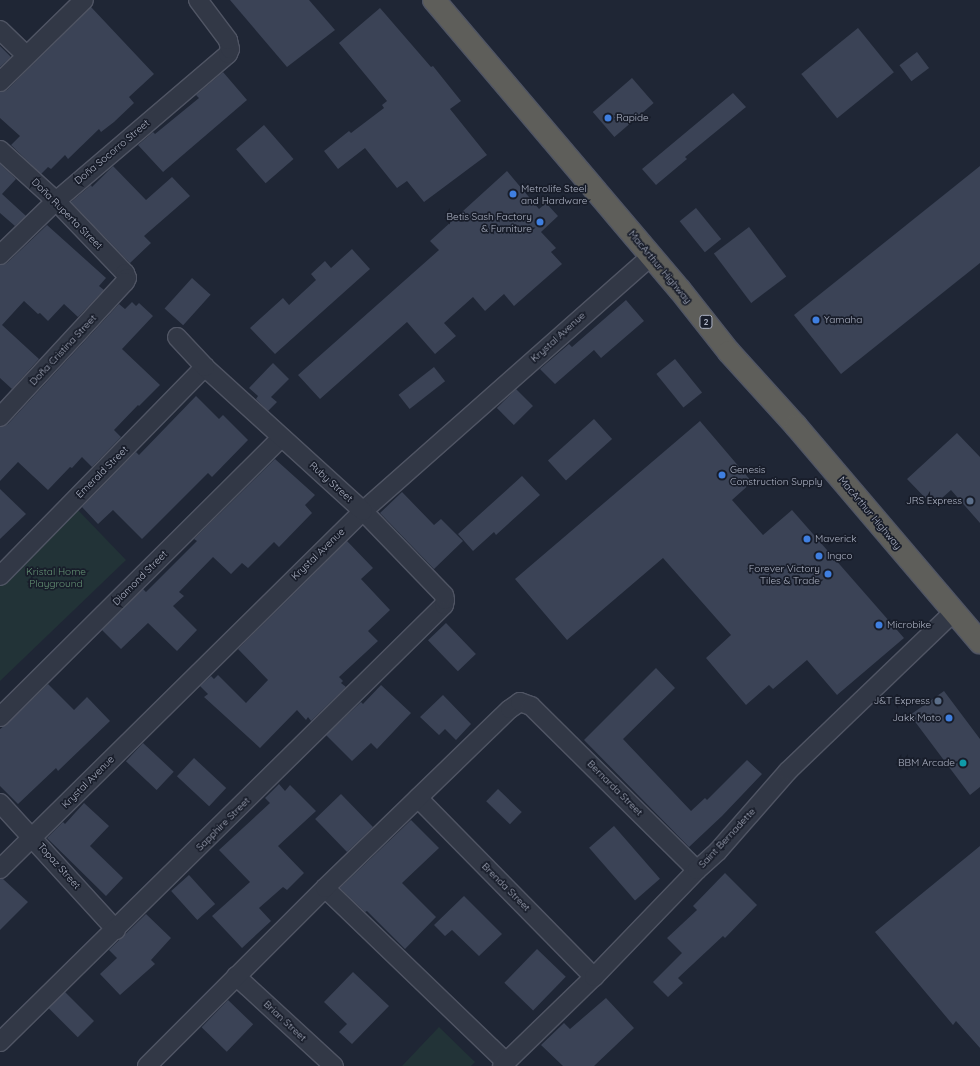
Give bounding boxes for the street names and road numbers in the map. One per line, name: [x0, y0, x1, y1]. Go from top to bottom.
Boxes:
street label: Doña Socorro Street: [72, 117, 152, 187]
street label: Doña Ruperta Street: [29, 176, 105, 252]
street label: MacArthur Highway: [626, 228, 694, 306]
street label: Krystal Avenue: [528, 309, 588, 365]
street label: Doña Cristina Street: [27, 312, 99, 388]
road number: 2: [699, 315, 713, 329]
street label: Emerald Street: [74, 444, 130, 500]
street label: Ruby Street: [307, 459, 355, 505]
street label: MacArthur Highway: [836, 474, 904, 552]
street label: Krystal Avenue: [289, 526, 347, 582]
street label: Diamond Street: [110, 548, 170, 608]
street label: Krystal Avenue: [59, 753, 117, 811]
street label: Bernarda Street: [585, 758, 645, 818]
street label: Sapphire Street: [194, 795, 252, 853]
street label: Saint Bernadette: [696, 806, 758, 870]
street label: Topaz Street: [35, 840, 83, 892]
street label: Brenda Street: [479, 860, 533, 914]
street label: Brian Street: [261, 998, 309, 1044]

